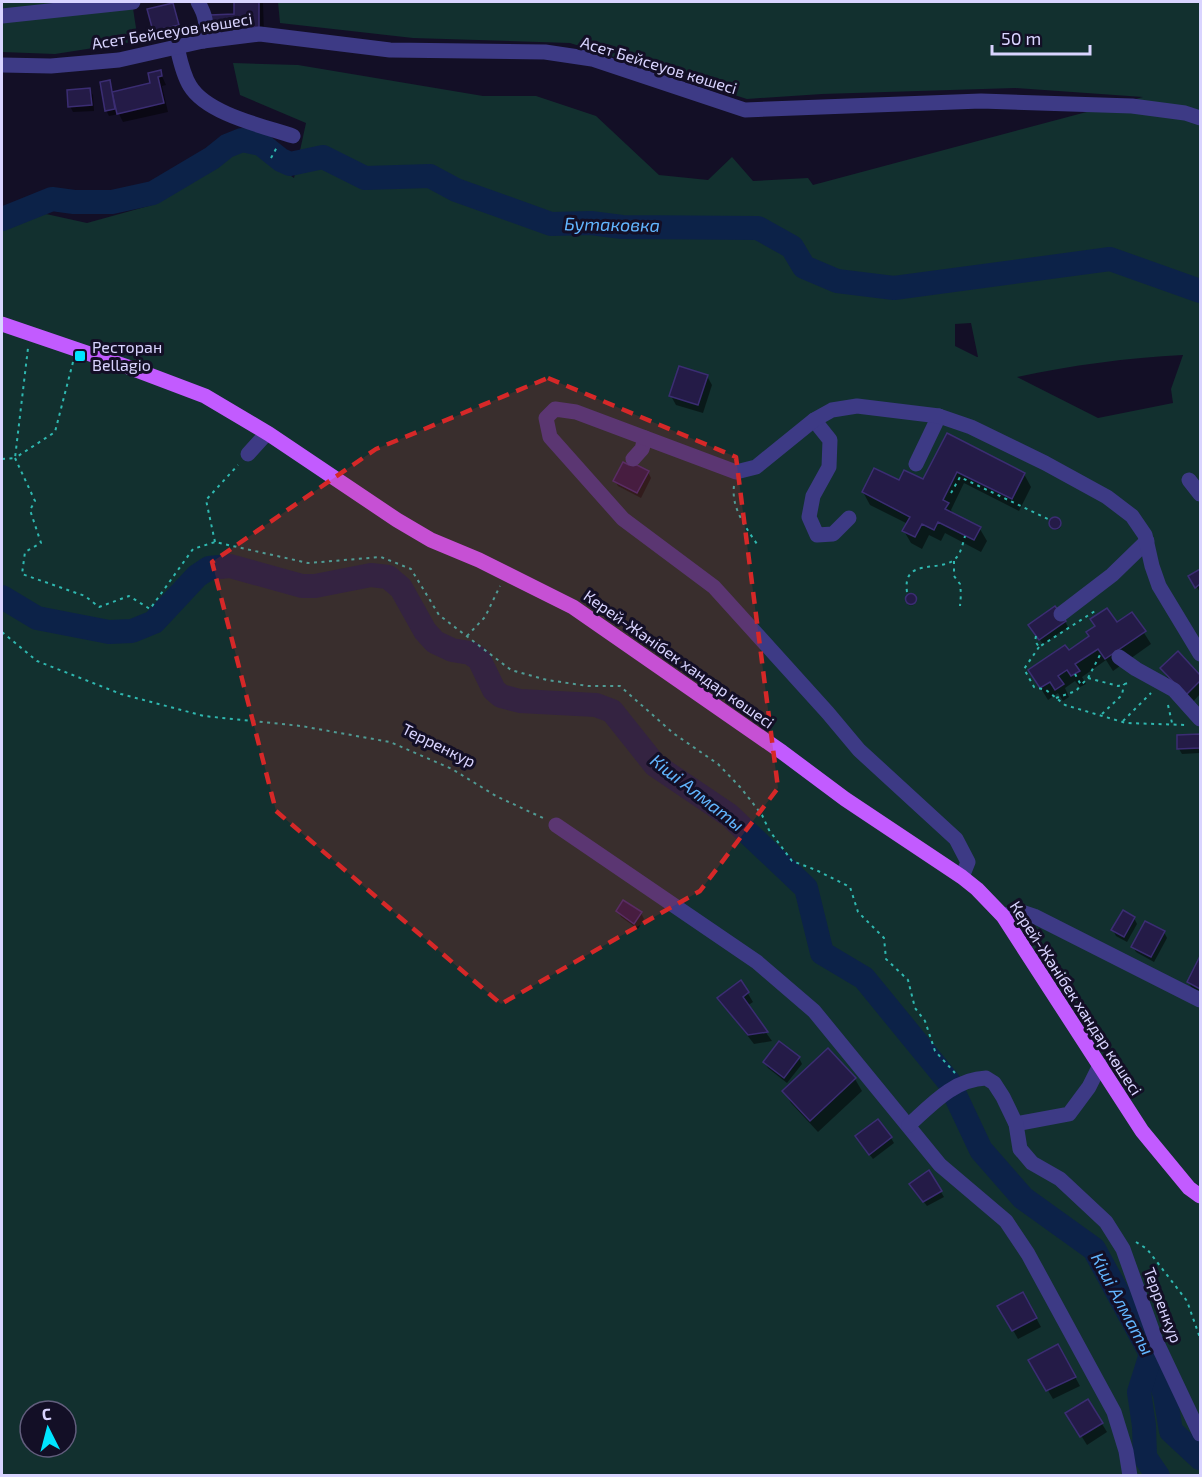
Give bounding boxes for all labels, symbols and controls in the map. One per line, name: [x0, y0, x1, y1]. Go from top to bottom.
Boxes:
street label: Асет Бейсеуов көшесі: [90, 8, 254, 54]
scale bar: [992, 18, 1090, 56]
text: 50 m: [1001, 27, 1041, 49]
street label: Асет Бейсеуов көшесі: [578, 32, 740, 98]
water label: Бутаковка: [564, 212, 660, 236]
place label: Ресторан Bellagio: [92, 337, 162, 374]
marker: Ресторан Bellagio: [73, 349, 87, 363]
street label: Керей-Жәнібек хандар көшесі: [581, 585, 778, 732]
street label: Терренкур: [399, 719, 479, 771]
water label: Кіші Алматы: [646, 749, 749, 836]
street label: Керей-Жәнібек хандар көшесі: [1006, 897, 1146, 1098]
water label: Кіші Алматы: [1087, 1249, 1159, 1358]
street label: Терренкур: [1139, 1264, 1187, 1346]
north arrow: [18, 1399, 78, 1459]
text: С: [41, 1404, 52, 1424]

